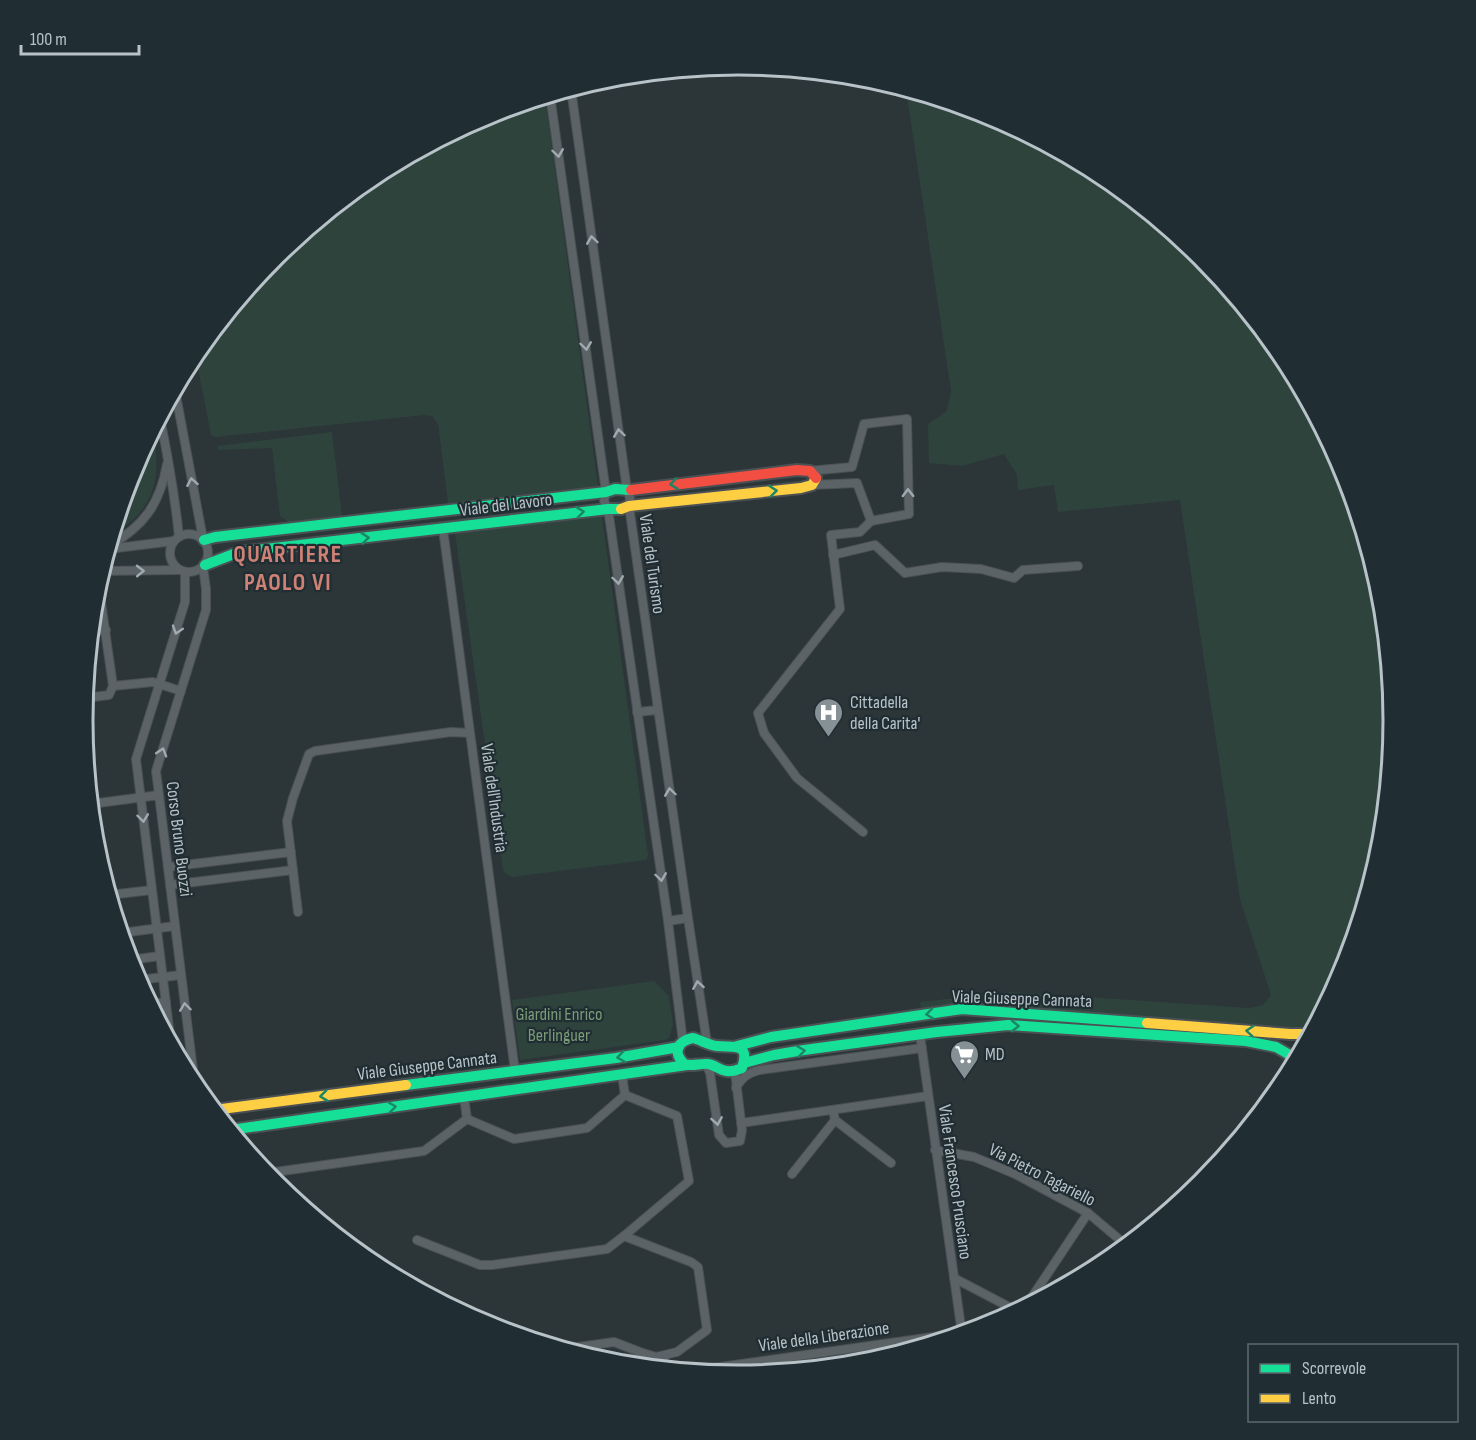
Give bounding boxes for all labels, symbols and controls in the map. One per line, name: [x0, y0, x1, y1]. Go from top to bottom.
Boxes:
scale bar: [21, 18, 140, 56]
text: 100 m: [30, 29, 67, 50]
one-way arrow: [552, 149, 564, 158]
one-way arrow: [586, 235, 598, 245]
one-way arrow: [579, 342, 591, 351]
one-way arrow: [613, 429, 625, 438]
one-way arrow: [186, 477, 199, 487]
one-way arrow: [669, 478, 678, 490]
one-way arrow: [768, 485, 777, 498]
one-way arrow: [902, 488, 915, 497]
street label: Viale del Lavoro: [459, 489, 553, 521]
one-way arrow: [575, 507, 584, 519]
street label: Viale del Turismo: [635, 513, 669, 615]
one-way arrow: [361, 532, 370, 545]
district label: QUARTIERE PAOLO VI: [233, 540, 343, 597]
one-way arrow: [136, 564, 145, 577]
one-way arrow: [612, 576, 624, 585]
one-way arrow: [171, 624, 184, 635]
place label: Cittadella della Carita': [850, 692, 920, 734]
hospital icon: Cittadella della Carita': [813, 696, 845, 738]
street label: Viale dell'Industria: [476, 742, 512, 854]
one-way arrow: [155, 747, 167, 758]
street label: Corso Bruno Buozzi: [162, 780, 196, 898]
one-way arrow: [664, 787, 676, 796]
one-way arrow: [136, 813, 149, 822]
one-way arrow: [655, 872, 667, 882]
one-way arrow: [693, 980, 705, 989]
street label: Viale Giuseppe Cannata: [951, 986, 1093, 1012]
one-way arrow: [179, 1003, 192, 1012]
park label: Giardini Enrico Berlinguer: [515, 1004, 603, 1046]
one-way arrow: [926, 1007, 935, 1019]
one-way arrow: [1011, 1019, 1020, 1032]
one-way arrow: [1246, 1025, 1255, 1038]
supermarket icon: MD: [948, 1038, 980, 1080]
place label: MD: [985, 1044, 1005, 1065]
one-way arrow: [796, 1045, 806, 1057]
street label: Viale Giuseppe Cannata: [356, 1047, 498, 1085]
one-way arrow: [617, 1051, 626, 1063]
one-way arrow: [319, 1089, 328, 1102]
one-way arrow: [388, 1101, 397, 1113]
street label: Viale Francesco Prusciano: [934, 1103, 976, 1261]
one-way arrow: [710, 1117, 722, 1126]
street label: Via Pietro Tagariello: [985, 1139, 1099, 1211]
street label: Viale della Liberazione: [757, 1317, 891, 1357]
legend: [1248, 1344, 1458, 1422]
text: Scorrevole: [1302, 1358, 1366, 1379]
text: Lento: [1302, 1388, 1336, 1409]

